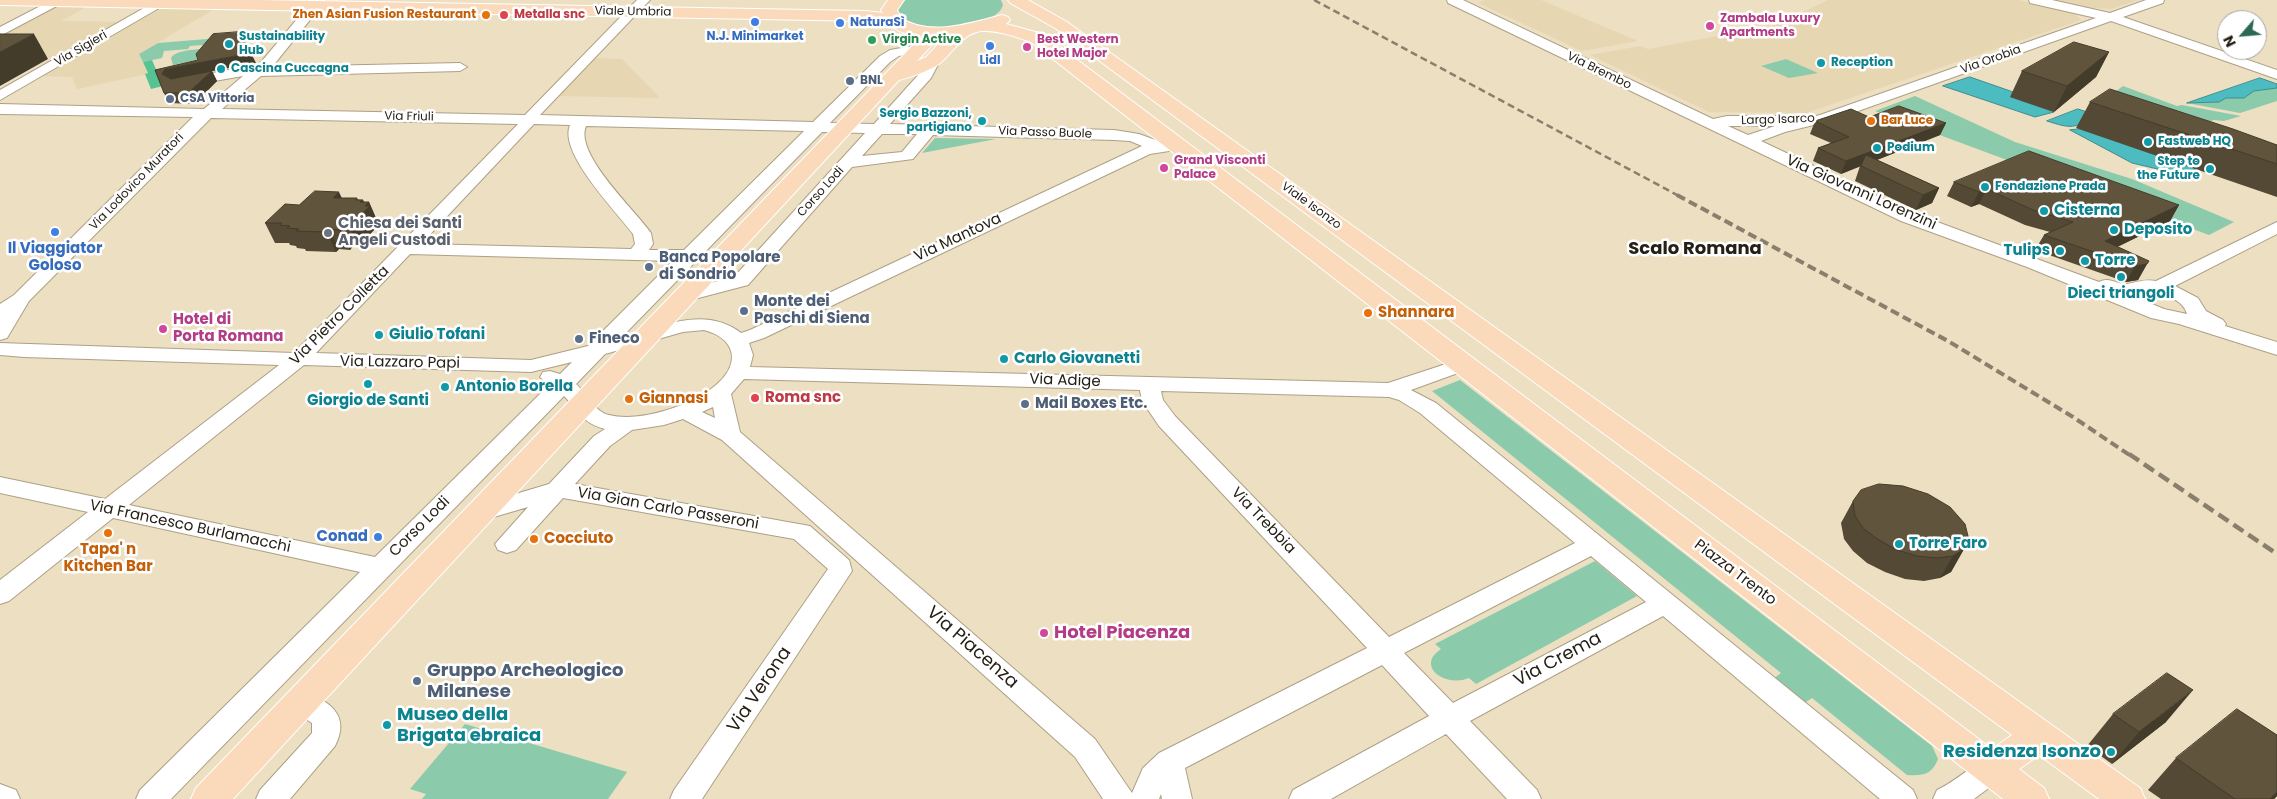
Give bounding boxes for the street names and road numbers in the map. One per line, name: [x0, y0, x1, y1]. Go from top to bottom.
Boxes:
street label: Viale Umbria: [594, 4, 672, 20]
street label: Via Sigieri: [52, 28, 110, 70]
street label: Via Orobia: [1959, 42, 2023, 78]
street label: Via Brembo: [1564, 49, 1634, 93]
street label: Via Friuli: [384, 109, 434, 125]
street label: Largo Isarco: [1741, 112, 1815, 128]
street label: Via Passo Buole: [998, 124, 1092, 142]
street label: Via Lodovico Muratori: [87, 131, 187, 233]
street label: Via Giovanni Lorenzini: [1783, 152, 1939, 234]
street label: Corso Lodi: [795, 164, 847, 220]
street label: Viale Isonzo: [1278, 179, 1344, 233]
street label: Via Mantova: [911, 210, 1005, 266]
street label: Via Pietro Colletta: [287, 263, 393, 369]
street label: Via Lazzaro Papi: [340, 353, 460, 373]
street label: Via Adige: [1029, 371, 1101, 391]
street label: Via Gian Carlo Passeroni: [576, 484, 760, 534]
street label: Via Trebbia: [1227, 484, 1299, 558]
street label: Corso Lodi: [386, 493, 454, 561]
street label: Via Francesco Burlamacchi: [88, 497, 292, 557]
street label: Piazza Trento: [1690, 536, 1780, 610]
street label: Via Piacenza: [922, 602, 1022, 694]
street label: Via Crema: [1511, 628, 1605, 692]
street label: Via Verona: [723, 643, 797, 737]

